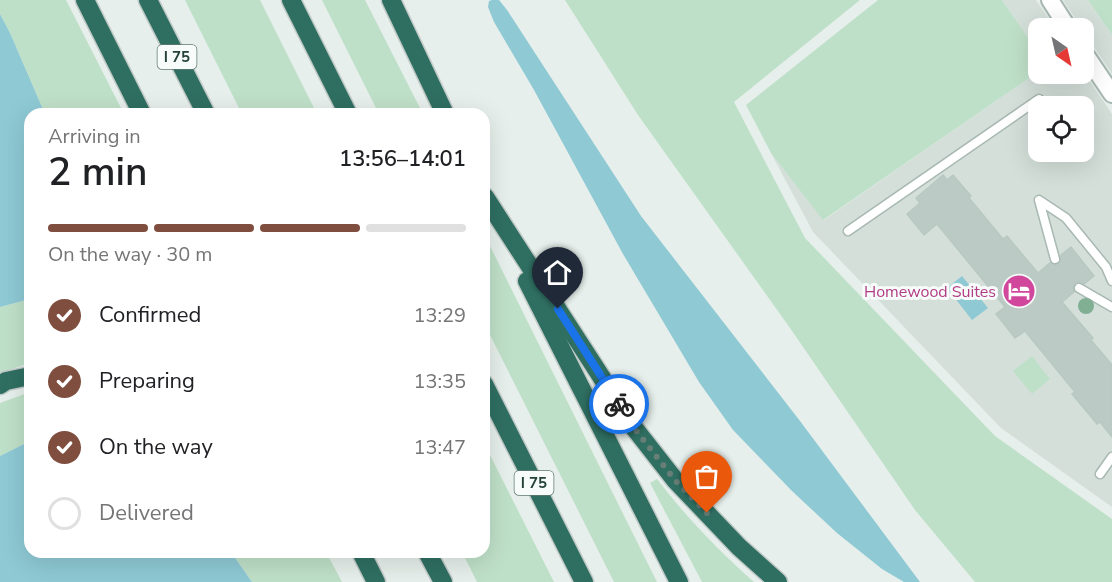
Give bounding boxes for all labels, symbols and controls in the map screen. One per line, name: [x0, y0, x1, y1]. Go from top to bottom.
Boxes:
north arrow: [1028, 18, 1094, 84]
map controls: [1028, 18, 1094, 162]
road number: I 75: [158, 45, 196, 69]
button: locate: [1028, 96, 1094, 162]
text: Arriving in: [48, 123, 141, 150]
text: 13:56–14:01: [339, 144, 466, 174]
text: 2 min: [48, 146, 147, 199]
text: On the way · 30 m: [48, 241, 212, 268]
pin: [532, 247, 583, 309]
icon: home: [541, 256, 574, 289]
hotel icon: Homewood Suites: [1001, 273, 1037, 309]
place label: Homewood Suites: [864, 281, 996, 303]
icon: check: [48, 299, 81, 332]
text: Confirmed: [99, 300, 201, 330]
text: 13:29: [413, 302, 466, 329]
icon: check: [48, 365, 81, 398]
text: Preparing: [99, 366, 195, 396]
text: 13:35: [413, 368, 466, 395]
courier: [589, 374, 649, 434]
icon: bike: [603, 388, 636, 421]
icon: check: [48, 431, 81, 464]
text: On the way: [99, 432, 213, 462]
text: 13:47: [413, 434, 466, 461]
pin: [681, 451, 732, 513]
icon: bag: [690, 460, 723, 493]
road number: I 75: [514, 471, 554, 495]
text: Delivered: [99, 498, 194, 528]

